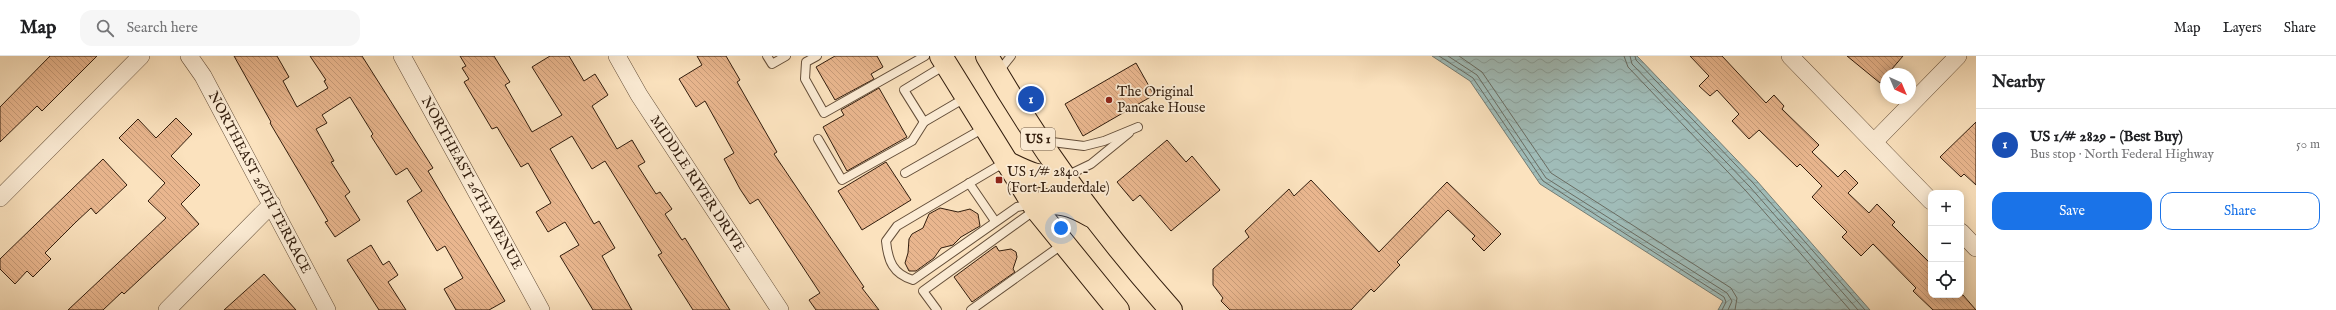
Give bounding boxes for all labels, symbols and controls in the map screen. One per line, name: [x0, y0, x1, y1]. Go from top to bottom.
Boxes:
search box: [80, 10, 360, 46]
text: Map: [20, 16, 56, 40]
icon: search: [94, 17, 116, 39]
text: Search here: [126, 18, 198, 37]
text: Map: [2174, 19, 2201, 37]
text: Layers: [2223, 19, 2262, 37]
text: Share: [2284, 19, 2316, 37]
north arrow: [1880, 68, 1916, 104]
text: Nearby: [1992, 72, 2045, 93]
place label: The Original Pancake House: [1117, 83, 1206, 117]
pin: 1: [1018, 84, 1044, 114]
street label: NORTHEAST 26TH TERRACE: [204, 88, 315, 277]
street label: NORTHEAST 26TH AVENUE: [417, 93, 526, 273]
marker: The Original Pancake House: [1104, 95, 1114, 105]
street label: MIDDLE RIVER DRIVE: [646, 112, 749, 256]
text: US 1/# 2829 - (Best Buy): [2030, 127, 2183, 146]
road number: US 1: [1021, 128, 1055, 150]
text: 1: [2003, 136, 2007, 153]
text: 50 m: [2296, 136, 2320, 153]
text: Bus stop · North Federal Highway: [2030, 146, 2214, 163]
place label: US 1/# 2840 - (Fort Lauderdale): [1007, 163, 1110, 197]
marker: US 1/# 2840 - (Fort Lauderdale): [994, 175, 1004, 185]
map controls: [1928, 190, 1964, 298]
button: +: [1928, 190, 1964, 226]
button: Save: [1992, 192, 2152, 230]
button: Share: [2160, 192, 2320, 230]
your location: [1051, 218, 1071, 238]
button: −: [1928, 226, 1964, 262]
button: locate: [1928, 262, 1964, 298]

